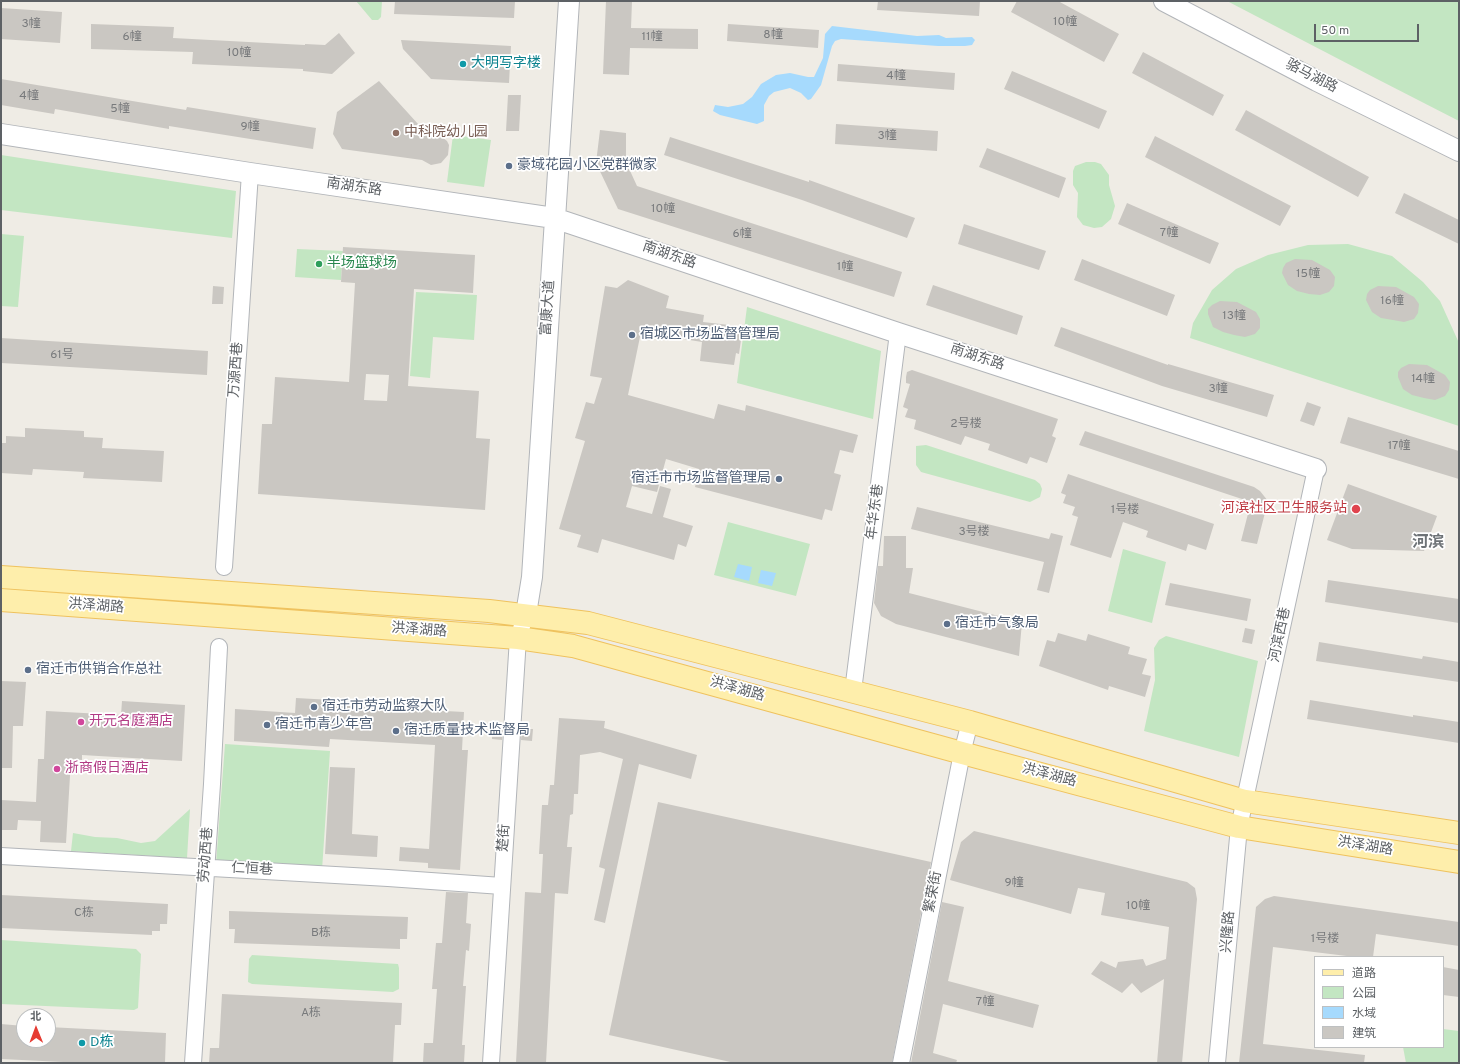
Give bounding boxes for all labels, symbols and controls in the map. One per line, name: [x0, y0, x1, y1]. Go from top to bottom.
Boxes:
house number: 10幢: [1053, 16, 1077, 30]
scale bar: [1316, 16, 1421, 42]
house number: 3幢: [21, 18, 41, 32]
text: 50 m: [1321, 23, 1349, 39]
house number: 8幢: [763, 29, 783, 43]
house number: 6幢: [122, 31, 142, 45]
house number: 11幢: [642, 31, 662, 45]
house number: 10幢: [227, 47, 251, 61]
place label: 大明写字楼: [471, 56, 541, 72]
street label: 骆马湖路: [1282, 57, 1340, 97]
marker: 大明写字楼: [458, 59, 468, 69]
house number: 4幢: [886, 70, 906, 84]
house number: 4幢: [19, 90, 39, 104]
house number: 5幢: [110, 103, 130, 117]
house number: 9幢: [240, 121, 260, 135]
place label: 中科院幼儿园: [404, 125, 488, 141]
marker: 中科院幼儿园: [391, 128, 401, 138]
house number: 3幢: [877, 130, 897, 144]
place label: 豪域花园小区党群微家: [517, 158, 657, 174]
marker: 豪域花园小区党群微家: [504, 161, 514, 171]
street label: 南湖东路: [325, 176, 383, 200]
house number: 10幢: [651, 203, 675, 217]
house number: 7幢: [1160, 227, 1178, 241]
house number: 6幢: [732, 228, 752, 242]
street label: 南湖东路: [640, 239, 698, 273]
place label: 半场篮球场: [327, 256, 397, 272]
marker: 半场篮球场: [314, 259, 324, 269]
house number: 1幢: [837, 261, 853, 275]
house number: 15幢: [1296, 268, 1320, 282]
street label: 富康大道: [539, 279, 559, 337]
house number: 16幢: [1380, 295, 1404, 309]
house number: 13幢: [1222, 310, 1246, 324]
place label: 宿城区市场监督管理局: [640, 327, 780, 343]
marker: 宿城区市场监督管理局: [627, 330, 637, 340]
street label: 万源西巷: [227, 341, 247, 399]
street label: 南湖东路: [948, 341, 1006, 375]
house number: 61号: [50, 349, 74, 363]
house number: 14幢: [1411, 373, 1435, 387]
house number: 3幢: [1208, 383, 1228, 397]
house number: 2号楼: [950, 418, 982, 432]
house number: 17幢: [1388, 440, 1410, 454]
place label: 宿迁市市场监督管理局: [631, 471, 771, 487]
marker: 宿迁市市场监督管理局: [774, 474, 784, 484]
street label: 年华东巷: [864, 483, 888, 541]
place label: 河滨社区卫生服务站: [1221, 501, 1347, 517]
marker: 河滨社区卫生服务站: [1350, 503, 1362, 515]
house number: 1号楼: [1111, 504, 1139, 518]
house number: 3号楼: [958, 526, 990, 540]
district label: 河滨: [1412, 534, 1444, 554]
street label: 洪泽湖路: [67, 597, 125, 617]
street label: 河滨西巷: [1267, 606, 1295, 664]
place label: 宿迁市气象局: [955, 616, 1039, 632]
marker: 宿迁市气象局: [942, 619, 952, 629]
street label: 洪泽湖路: [390, 621, 448, 641]
place label: 宿迁市供销合作总社: [36, 662, 162, 678]
marker: 宿迁市供销合作总社: [23, 665, 33, 675]
street label: 洪泽湖路: [708, 674, 766, 706]
place label: 宿迁市劳动监察大队: [322, 699, 448, 715]
marker: 宿迁市劳动监察大队: [309, 702, 319, 712]
place label: 开元名庭酒店: [89, 714, 173, 730]
marker: 开元名庭酒店: [76, 717, 86, 727]
place label: 宿迁市青少年宫: [275, 717, 373, 733]
marker: 宿迁市青少年宫: [262, 720, 272, 730]
place label: 宿迁质量技术监督局: [404, 723, 530, 739]
marker: 宿迁质量技术监督局: [391, 726, 401, 736]
place label: 浙商假日酒店: [65, 761, 149, 777]
street label: 洪泽湖路: [1020, 761, 1078, 791]
marker: 浙商假日酒店: [52, 764, 62, 774]
street label: 楚街: [496, 823, 514, 853]
street label: 劳动西巷: [197, 826, 217, 884]
street label: 洪泽湖路: [1336, 834, 1394, 860]
street label: 仁恒巷: [231, 861, 273, 879]
street label: 繁荣街: [922, 870, 946, 914]
house number: 9幢: [1004, 877, 1024, 891]
house number: 10幢: [1126, 900, 1150, 914]
house number: C栋: [74, 907, 94, 921]
street label: 兴隆路: [1219, 910, 1239, 954]
house number: B栋: [311, 927, 331, 941]
house number: 1号楼: [1311, 933, 1339, 947]
legend: [1314, 956, 1444, 1048]
text: 道路: [1352, 966, 1376, 982]
text: 公园: [1352, 986, 1376, 1002]
house number: 7幢: [976, 996, 994, 1010]
text: 水域: [1352, 1006, 1376, 1022]
house number: A栋: [301, 1007, 321, 1021]
north arrow: [16, 1008, 56, 1048]
text: 北: [30, 1010, 41, 1024]
text: 建筑: [1352, 1026, 1376, 1042]
place label: D栋: [90, 1035, 114, 1051]
marker: D栋: [77, 1038, 87, 1048]

